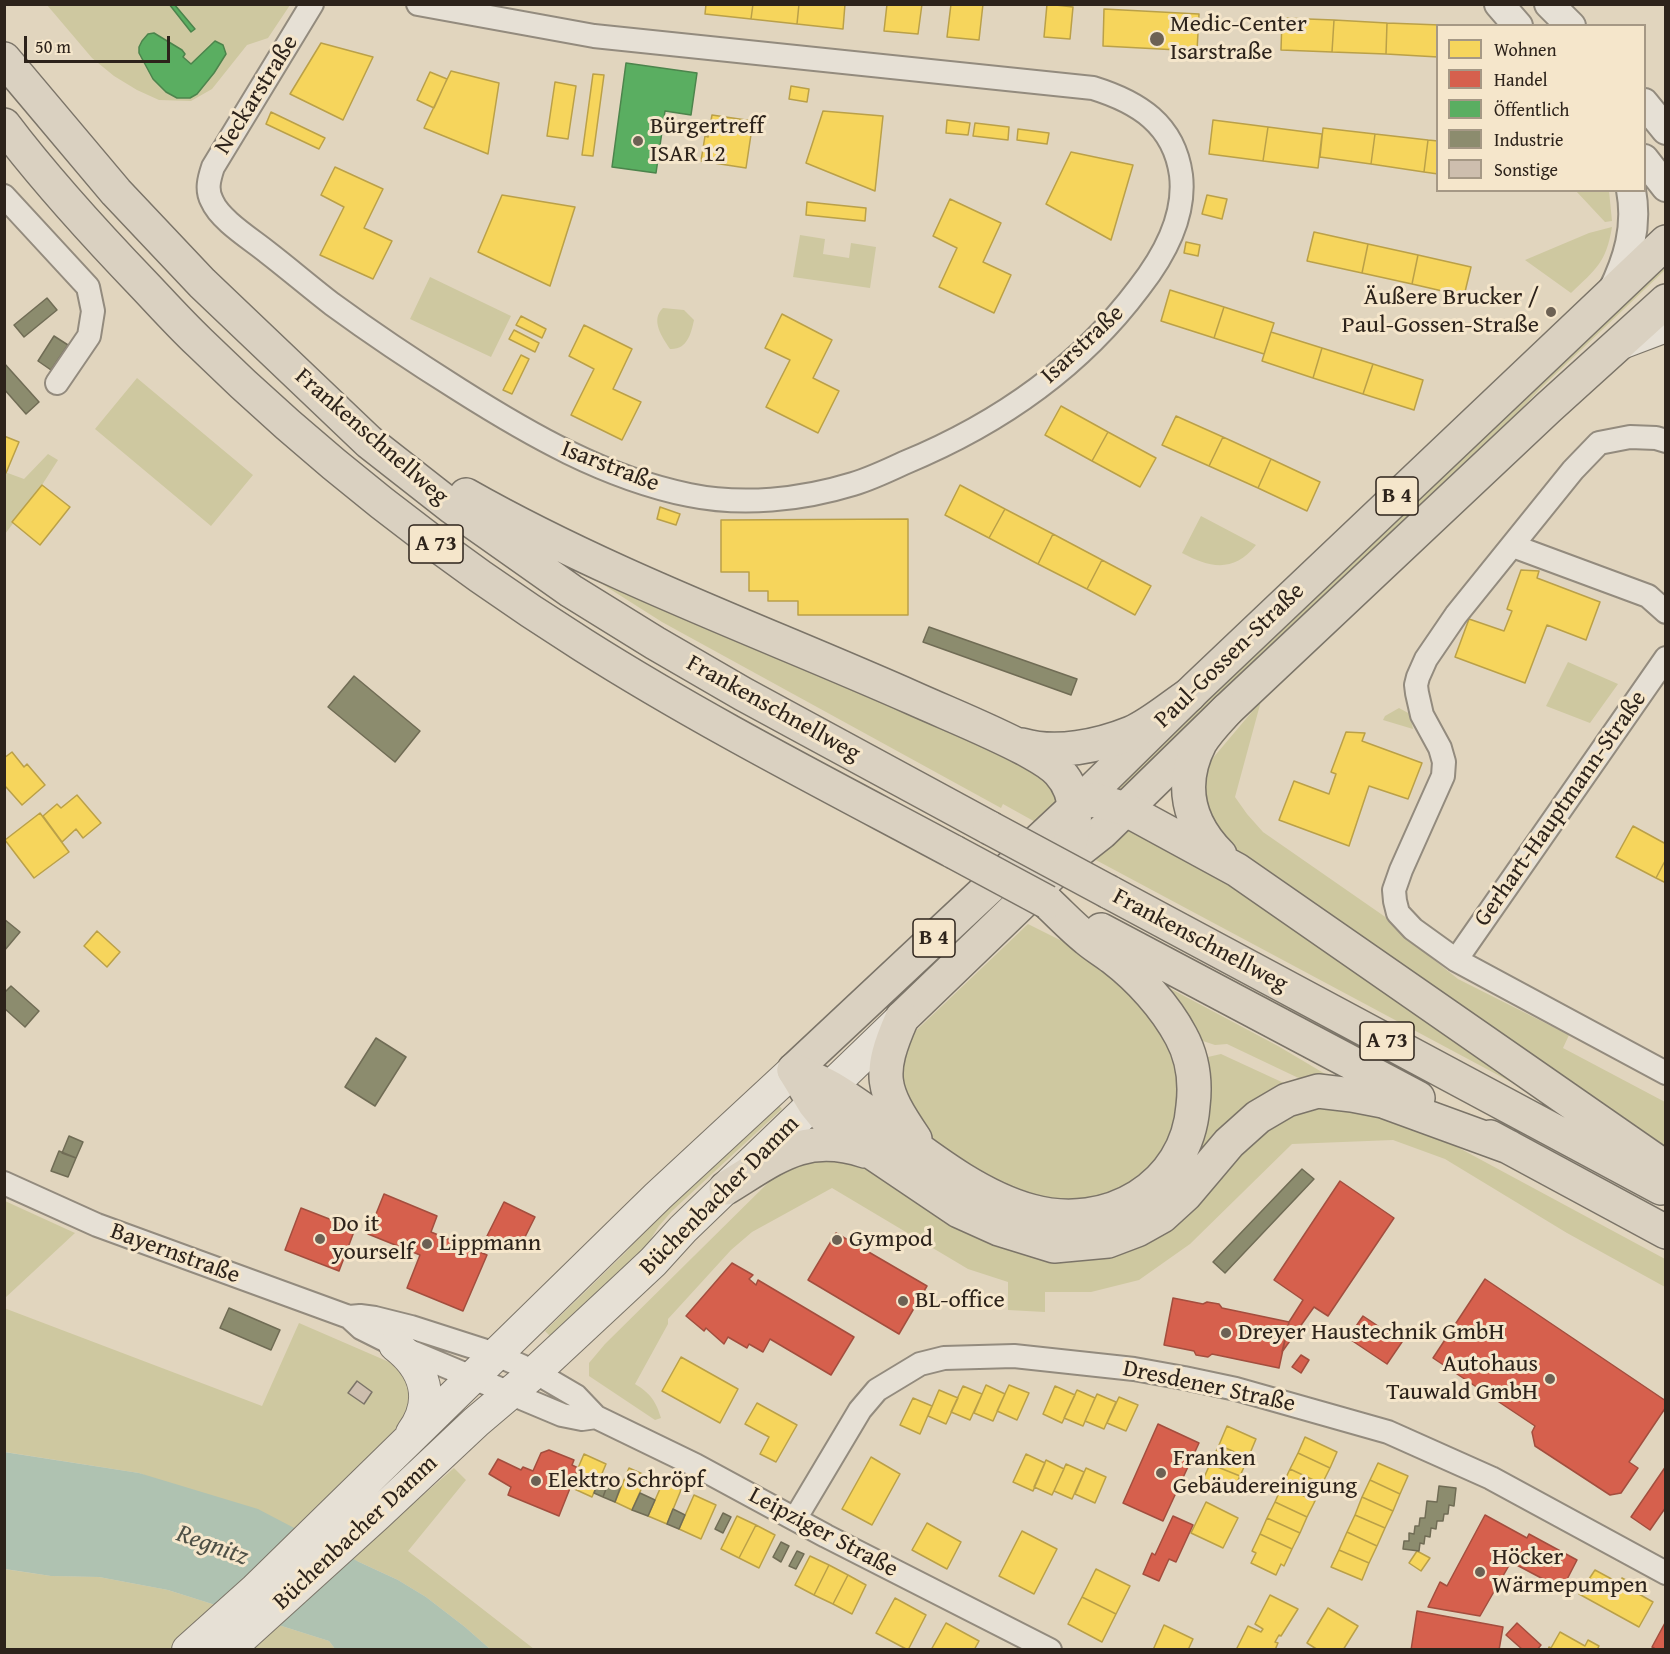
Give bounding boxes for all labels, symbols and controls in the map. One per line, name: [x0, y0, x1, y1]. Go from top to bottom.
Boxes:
place label: Medic-Center Isarstraße: [1170, 11, 1307, 67]
scale bar: [27, 24, 172, 62]
legend: [1436, 24, 1646, 192]
street label: Neckarstraße: [209, 30, 305, 160]
marker: Medic-Center Isarstraße: [1148, 30, 1166, 48]
text: 50 m: [35, 33, 71, 60]
text: Wohnen: [1494, 36, 1557, 63]
text: Handel: [1494, 66, 1548, 93]
text: Öffentlich: [1494, 96, 1569, 123]
place label: Bürgertreff ISAR 12: [650, 113, 764, 169]
text: Industrie: [1494, 126, 1563, 153]
marker: Bürgertreff ISAR 12: [631, 134, 645, 148]
text: Sonstige: [1494, 156, 1558, 183]
place label: Äußere Brucker / Paul-Gossen-Straße: [1342, 284, 1539, 340]
street label: Isarstraße: [1036, 300, 1130, 390]
marker: Äußere Brucker / Paul-Gossen-Straße: [1544, 305, 1558, 319]
street label: Frankenschnellweg: [288, 363, 454, 511]
street label: Isarstraße: [557, 435, 663, 499]
road number: B 4: [1376, 477, 1418, 515]
road number: A 73: [409, 525, 463, 563]
street label: Paul-Gossen-Straße: [1149, 577, 1311, 735]
street label: Frankenschnellweg: [681, 649, 865, 769]
street label: Gerhart-Hauptmann-Straße: [1469, 686, 1653, 932]
street label: Frankenschnellweg: [1108, 883, 1292, 999]
road number: B 4: [913, 919, 955, 957]
road number: A 73: [1360, 1022, 1414, 1060]
street label: Büchenbacher Damm: [634, 1110, 806, 1282]
place label: Do it yourself: [332, 1211, 414, 1267]
street label: Bayernstraße: [106, 1217, 244, 1291]
place label: Gympod: [849, 1226, 933, 1254]
place label: Lippmann: [439, 1230, 541, 1258]
marker: Do it yourself: [313, 1232, 327, 1246]
marker: Gympod: [830, 1233, 844, 1247]
marker: Lippmann: [420, 1237, 434, 1251]
place label: BL-office: [915, 1287, 1005, 1315]
marker: BL-office: [896, 1294, 910, 1308]
place label: Dreyer Haustechnik GmbH: [1238, 1319, 1504, 1347]
marker: Dreyer Haustechnik GmbH: [1219, 1326, 1233, 1340]
place label: Autohaus Tauwald GmbH: [1386, 1351, 1538, 1407]
street label: Dresdener Straße: [1120, 1355, 1298, 1419]
marker: Autohaus Tauwald GmbH: [1543, 1372, 1557, 1386]
place label: Franken Gebäudereinigung: [1173, 1445, 1357, 1501]
street label: Büchenbacher Damm: [268, 1449, 444, 1617]
marker: Franken Gebäudereinigung: [1154, 1466, 1168, 1480]
place label: Elektro Schröpf: [548, 1467, 704, 1495]
marker: Elektro Schröpf: [529, 1474, 543, 1488]
street label: Leipziger Straße: [743, 1482, 903, 1584]
water label: Regnitz: [172, 1519, 252, 1573]
place label: Höcker Wärmepumpen: [1492, 1544, 1648, 1600]
marker: Höcker Wärmepumpen: [1473, 1565, 1487, 1579]

